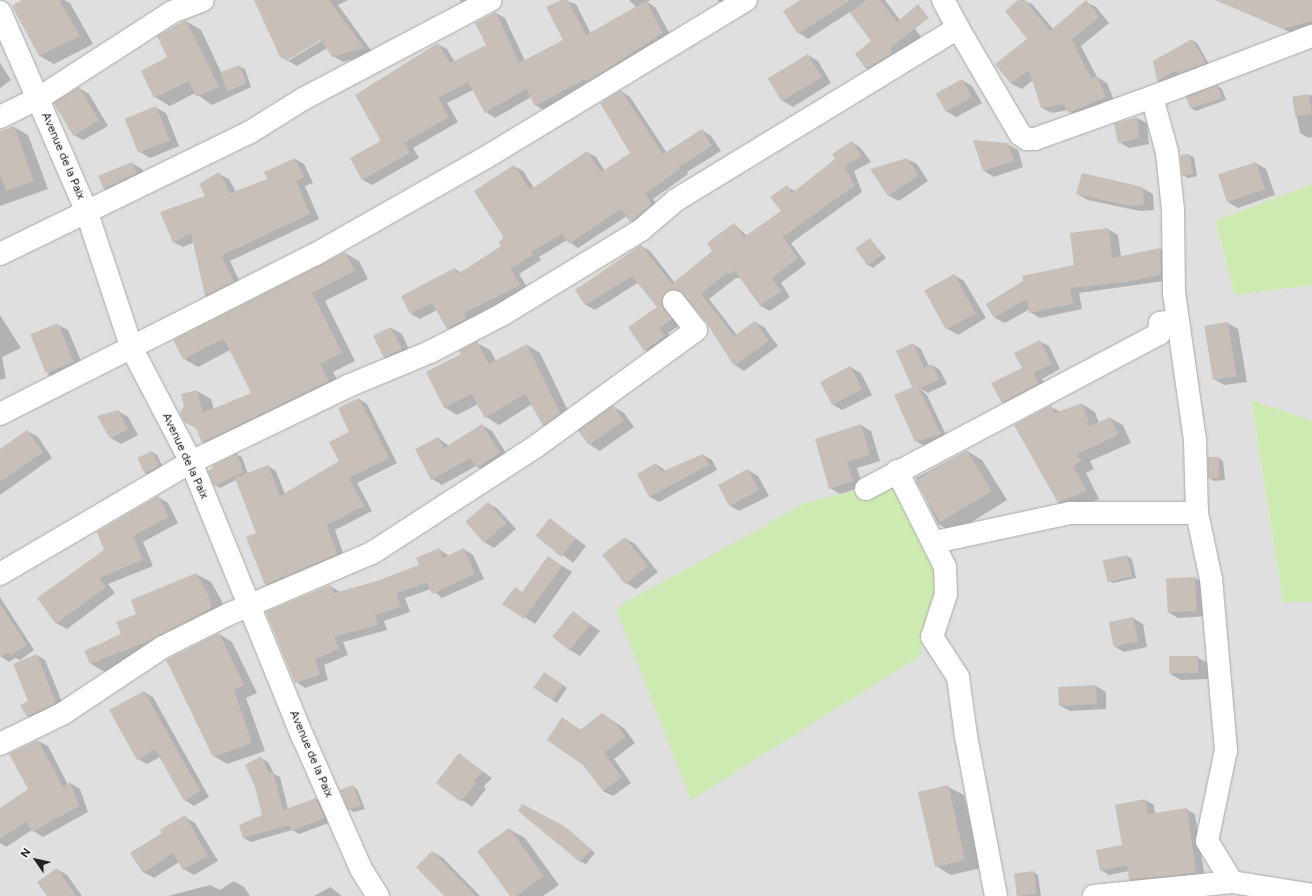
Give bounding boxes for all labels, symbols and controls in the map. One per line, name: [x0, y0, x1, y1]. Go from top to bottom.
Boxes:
street label: Avenue de la Paix: [38, 110, 88, 202]
street label: Avenue de la Paix: [159, 411, 211, 501]
street label: Avenue de la Paix: [286, 708, 336, 800]
north arrow: [16, 840, 56, 880]
text: N: [18, 846, 33, 860]

